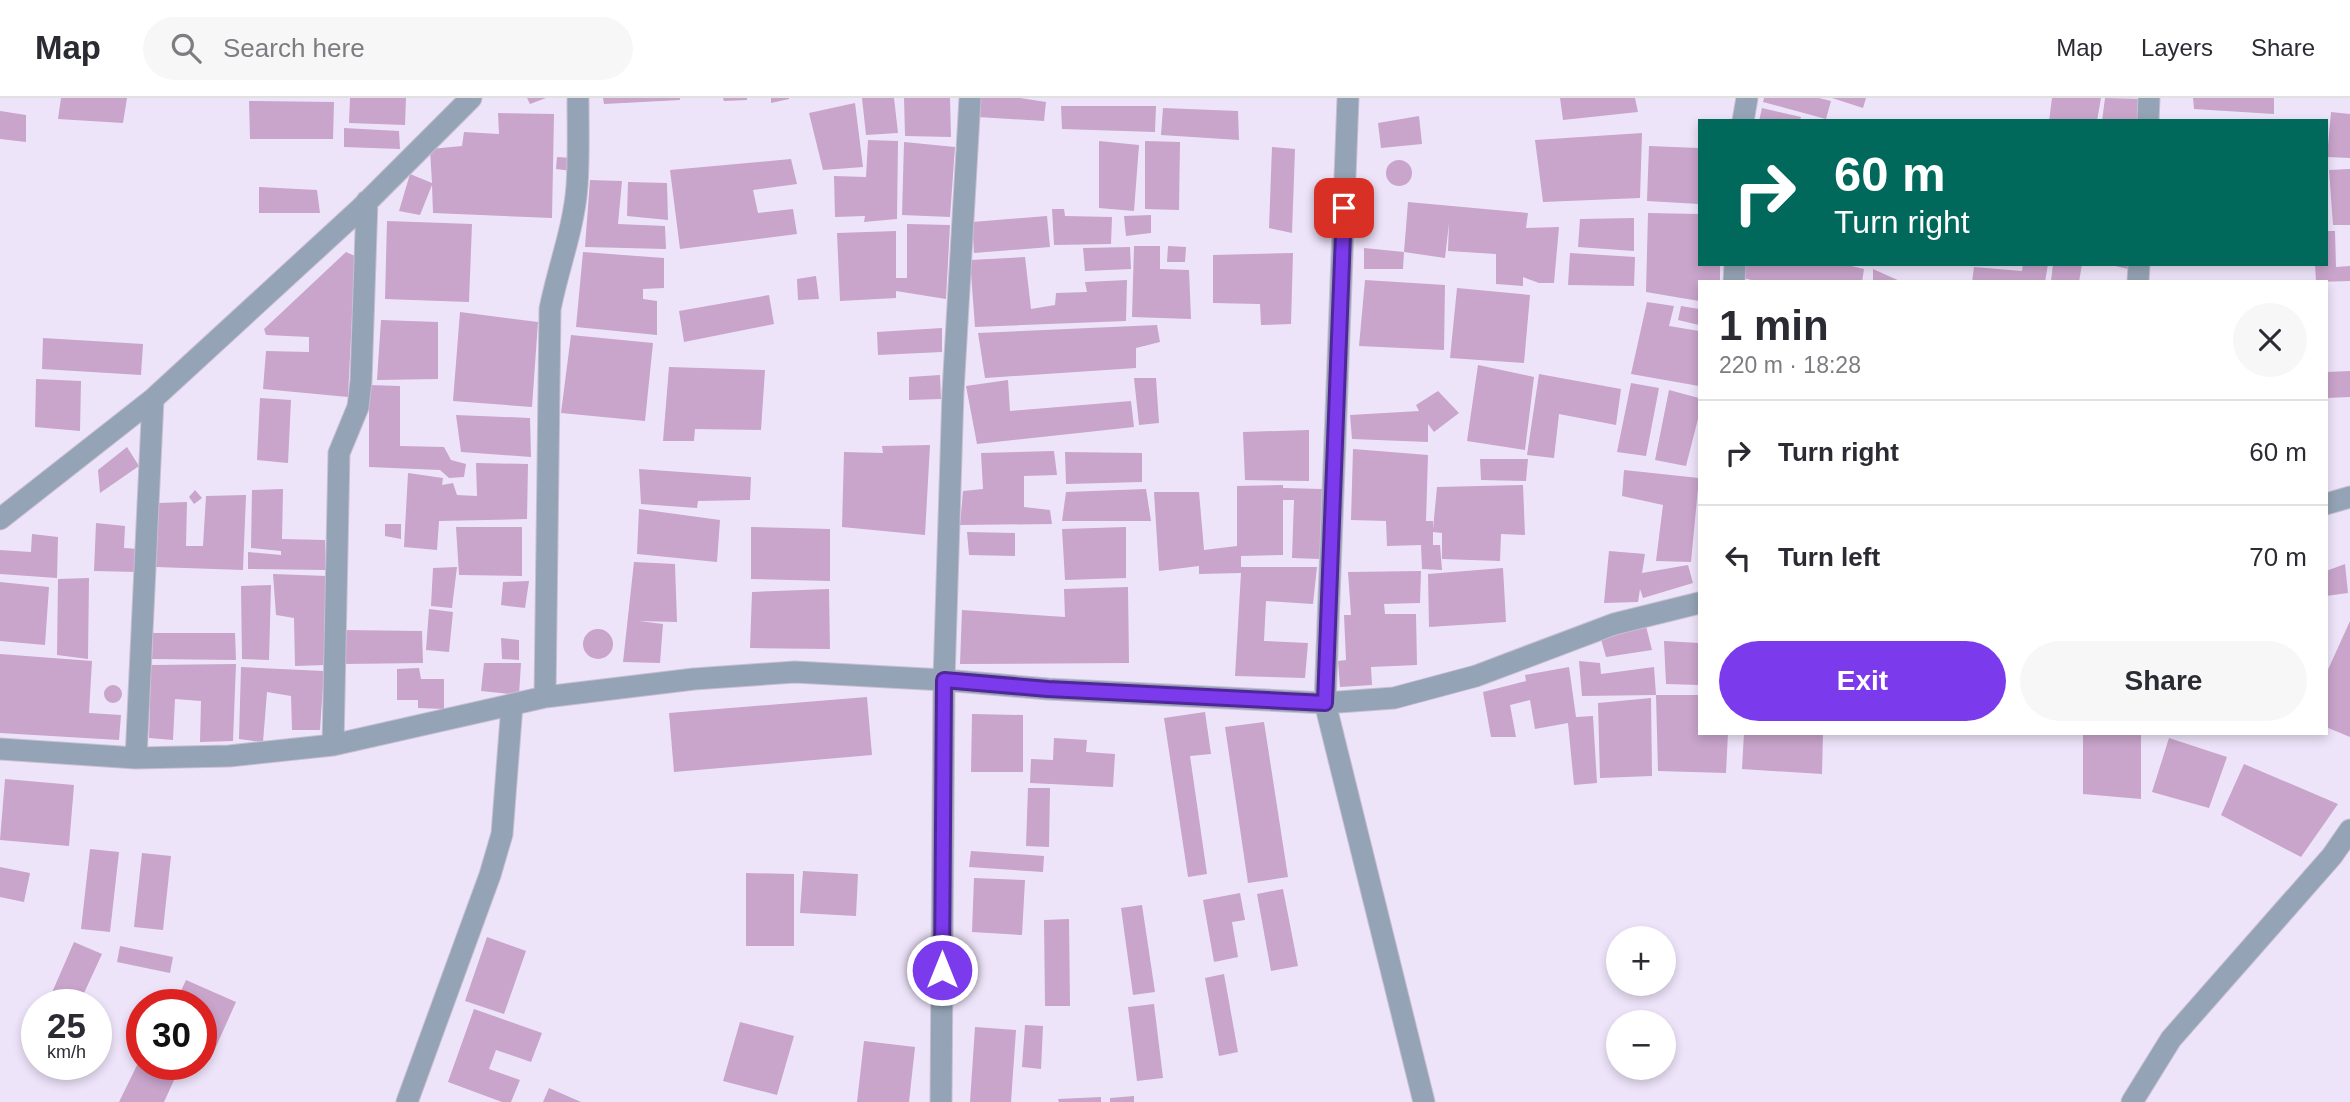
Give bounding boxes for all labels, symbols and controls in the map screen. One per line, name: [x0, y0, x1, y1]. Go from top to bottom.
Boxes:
search box: [143, 17, 633, 80]
text: Map: [35, 29, 101, 66]
icon: search: [167, 29, 205, 67]
text: Search here: [223, 33, 365, 63]
text: Map: [2056, 34, 2103, 61]
text: Layers: [2141, 34, 2213, 61]
text: Share: [2251, 34, 2315, 61]
icon: right: [1719, 147, 1810, 238]
text: 60 m: [1834, 147, 1946, 201]
pin: [1314, 178, 1374, 238]
icon: arrive: [1325, 189, 1363, 227]
text: Turn right: [1834, 204, 1970, 240]
text: 1 min: [1719, 302, 1829, 349]
button: close: [2233, 303, 2307, 377]
text: 220 m · 18:28: [1719, 352, 1861, 378]
icon: right: [1719, 434, 1757, 472]
text: Turn right: [1778, 437, 1899, 467]
text: 60 m: [2249, 437, 2307, 467]
icon: left: [1719, 539, 1757, 577]
text: Turn left: [1778, 542, 1880, 572]
text: 70 m: [2249, 542, 2307, 572]
button: Exit: [1719, 641, 2006, 721]
button: Share: [2020, 641, 2307, 721]
map controls: [1606, 926, 1676, 1080]
button: +: [1606, 926, 1676, 996]
position arrow: [905, 933, 979, 1007]
speed limit sign: 30: [126, 989, 217, 1080]
text: 25: [47, 1006, 86, 1045]
button: −: [1606, 1010, 1676, 1080]
text: km/h: [47, 1042, 86, 1062]

